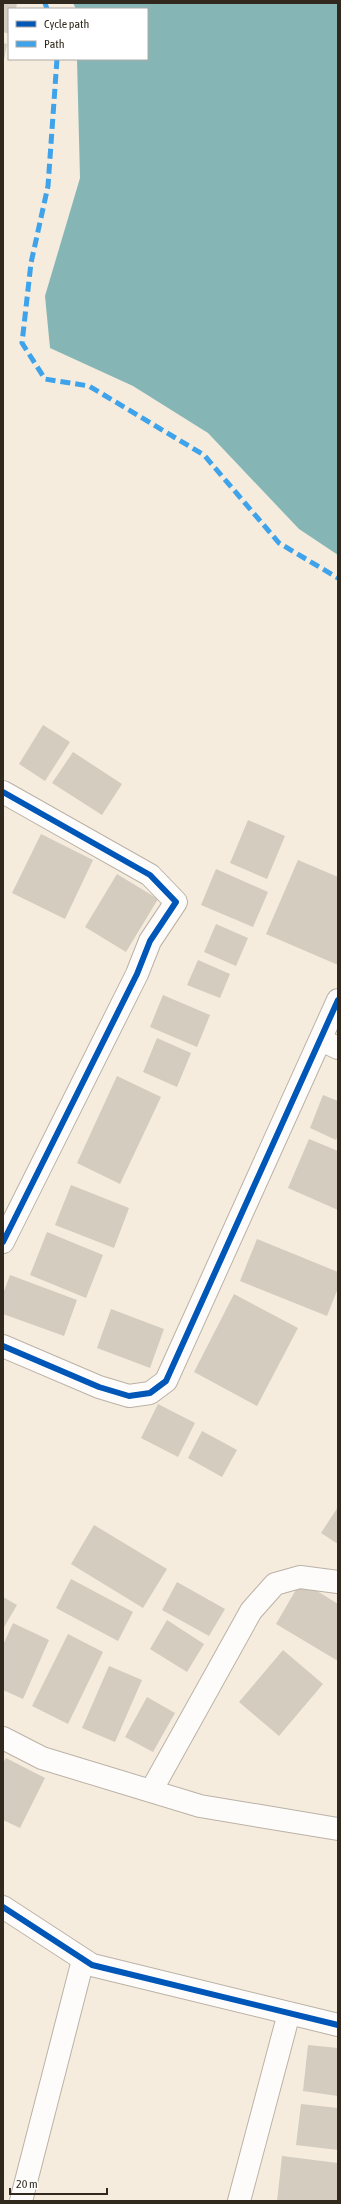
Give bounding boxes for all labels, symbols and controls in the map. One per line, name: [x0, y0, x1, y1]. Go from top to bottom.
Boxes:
legend: [8, 8, 148, 60]
text: Cycle path: [44, 17, 89, 31]
text: Path: [44, 37, 65, 51]
scale bar: [10, 2170, 107, 2196]
text: 20 m: [16, 2177, 38, 2191]

